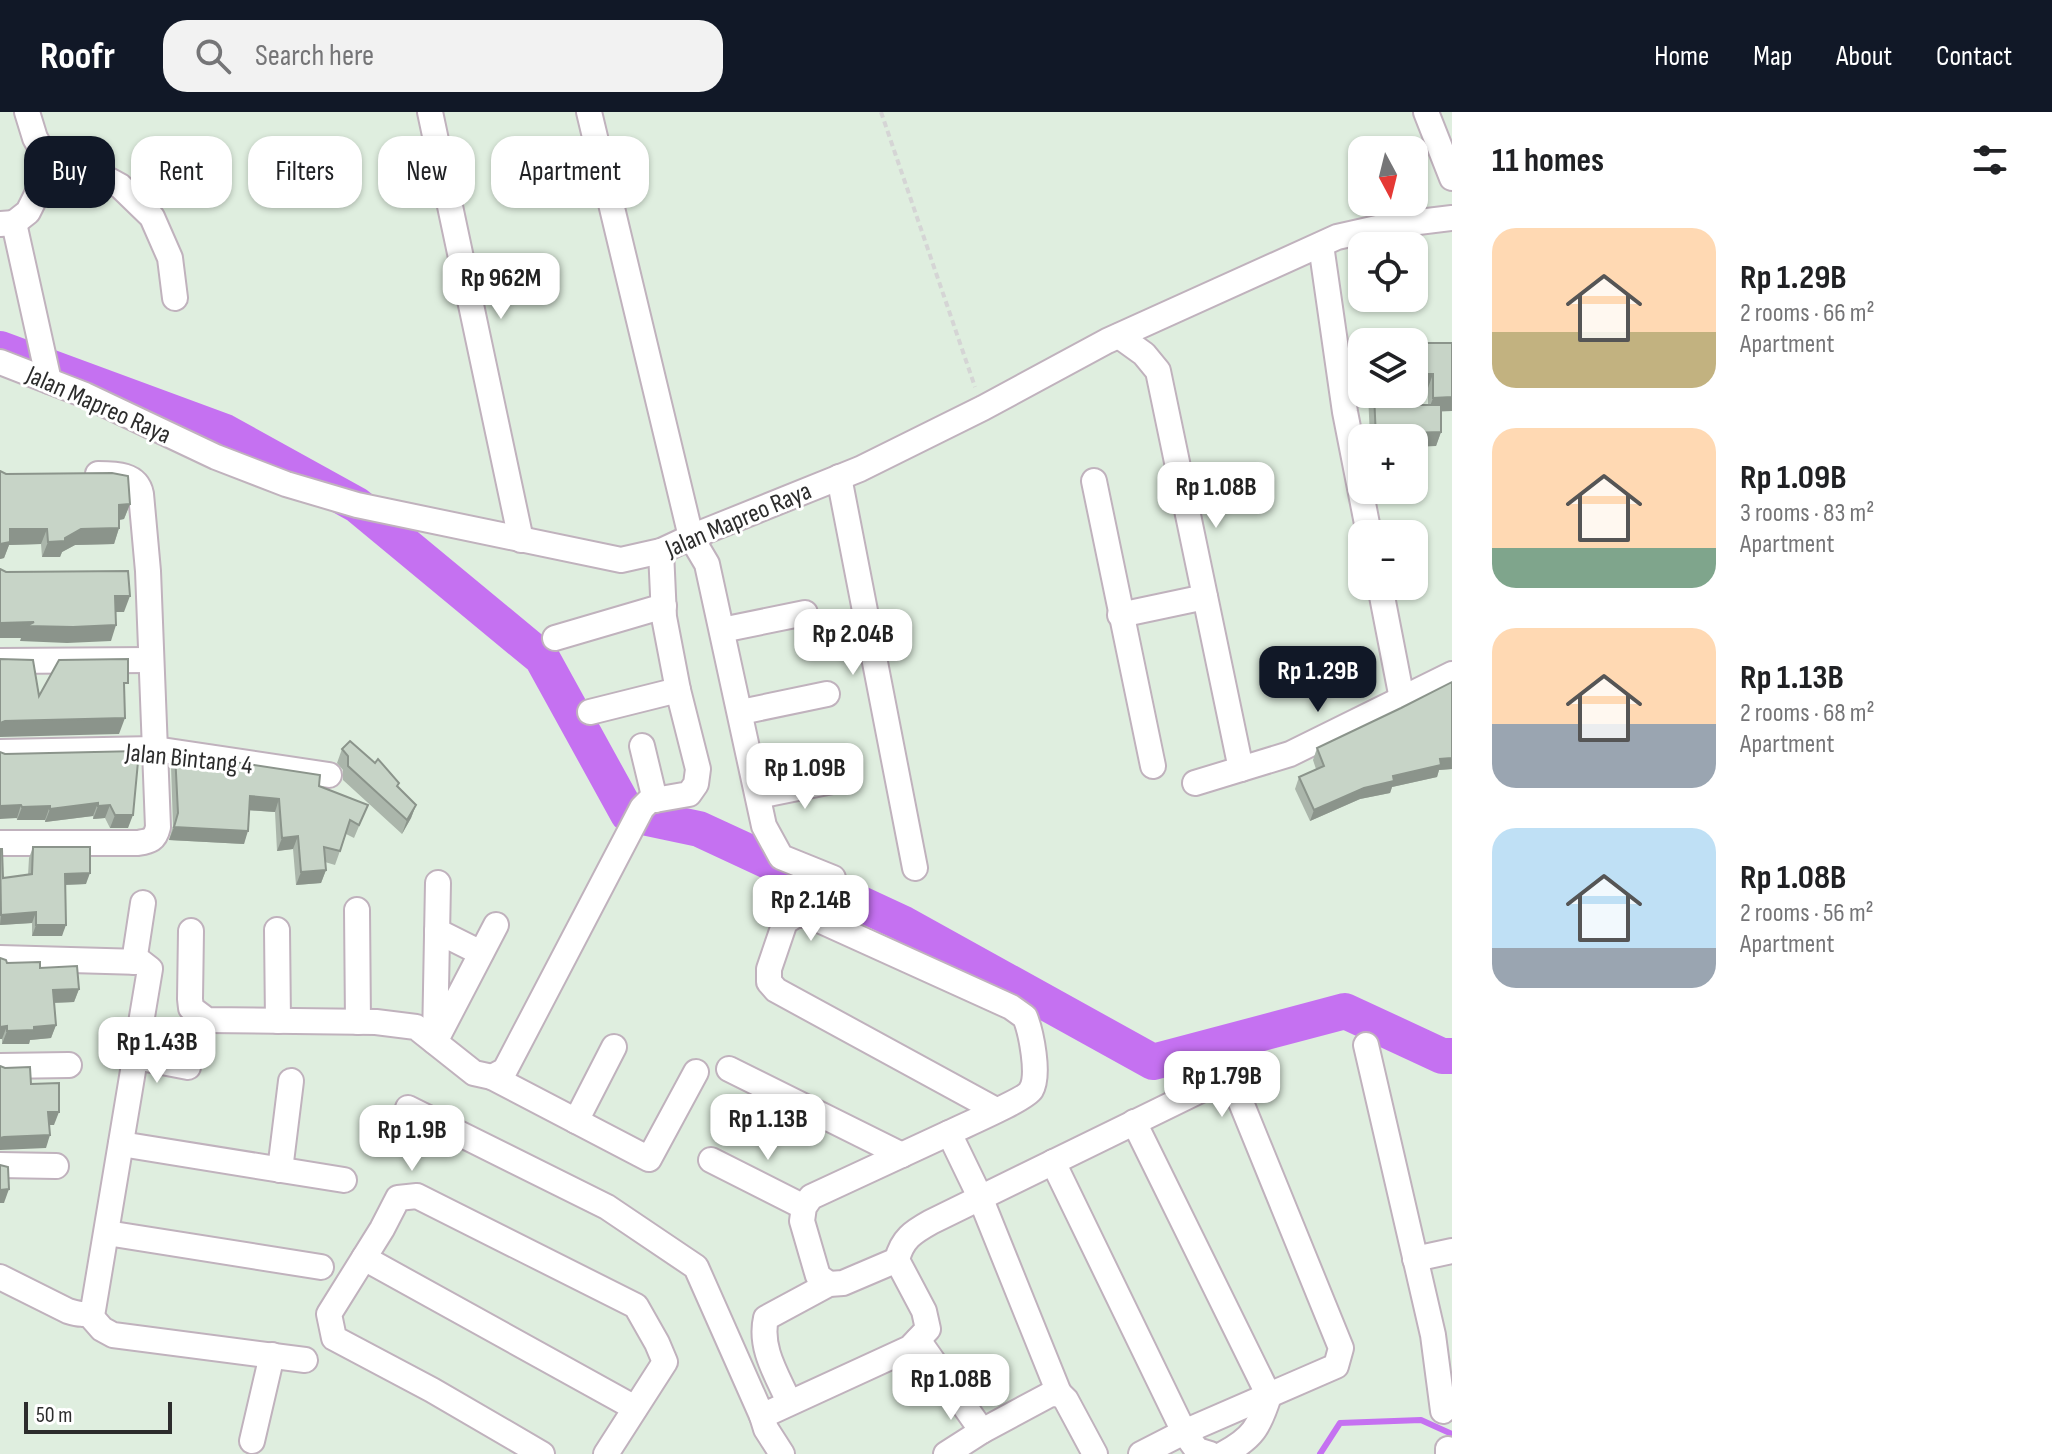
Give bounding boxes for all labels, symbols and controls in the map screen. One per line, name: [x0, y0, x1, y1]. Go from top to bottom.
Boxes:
search box: [163, 20, 723, 92]
text: Roofr: [40, 34, 115, 79]
icon: search: [191, 34, 235, 78]
text: Search here: [255, 38, 374, 74]
text: Home: [1654, 40, 1709, 73]
text: Map: [1753, 40, 1792, 73]
text: About: [1836, 40, 1892, 73]
text: Contact: [1936, 40, 2012, 73]
chip: Buy: [24, 136, 115, 208]
chip: Rent: [131, 136, 232, 208]
chip: Filters: [248, 136, 362, 208]
chip: New: [378, 136, 475, 208]
chip: Apartment: [491, 136, 649, 208]
north arrow: [1348, 136, 1428, 216]
map controls: [1348, 136, 1428, 600]
icon: filters: [1968, 138, 2012, 182]
text: 11 homes: [1492, 140, 1604, 181]
button: locate: [1348, 232, 1428, 312]
pin: Rp 962M: [427, 253, 575, 321]
text: Rp 1.29B: [1740, 257, 1846, 298]
icon: home: [1556, 260, 1652, 356]
text: Rp 962M: [461, 263, 541, 294]
text: 2 rooms · 66 m²: [1740, 298, 1875, 329]
button: layers: [1348, 328, 1428, 408]
text: Apartment: [1740, 329, 1834, 360]
street label: Jalan Mapreo Raya: [20, 359, 176, 451]
button: +: [1348, 424, 1428, 504]
text: Rp 1.09B: [1740, 457, 1846, 498]
icon: home: [1556, 460, 1652, 556]
pin: Rp 1.08B: [1133, 462, 1299, 530]
text: Rp 1.08B: [1175, 472, 1257, 503]
street label: Jalan Mapreo Raya: [660, 476, 816, 565]
text: 3 rooms · 83 m²: [1740, 498, 1874, 529]
button: −: [1348, 520, 1428, 600]
text: Apartment: [1740, 529, 1834, 560]
pin: Rp 2.04B: [770, 609, 936, 677]
text: Rp 2.04B: [812, 619, 894, 650]
pin: Rp 1.29B: [1235, 646, 1401, 714]
text: Rp 1.29B: [1277, 656, 1359, 687]
text: Rp 1.13B: [1740, 657, 1844, 698]
icon: home: [1556, 660, 1652, 756]
text: 2 rooms · 68 m²: [1740, 698, 1875, 729]
text: Apartment: [1740, 729, 1834, 760]
street label: Jalan Bintang 4: [123, 737, 254, 782]
pin: Rp 1.09B: [722, 743, 888, 811]
text: Rp 1.09B: [764, 753, 846, 784]
text: Rp 1.08B: [1740, 857, 1846, 898]
icon: home: [1556, 860, 1652, 956]
pin: Rp 2.14B: [728, 875, 894, 943]
text: Rp 2.14B: [771, 885, 851, 916]
text: 2 rooms · 56 m²: [1740, 898, 1874, 929]
text: Apartment: [1740, 929, 1834, 960]
pin: Rp 1.43B: [74, 1017, 240, 1085]
text: Rp 1.43B: [116, 1027, 198, 1058]
pin: Rp 1.79B: [1139, 1051, 1305, 1119]
text: Rp 1.79B: [1182, 1061, 1262, 1092]
pin: Rp 1.13B: [685, 1094, 851, 1162]
text: Rp 1.13B: [728, 1104, 808, 1135]
pin: Rp 1.9B: [338, 1105, 486, 1173]
text: Rp 1.9B: [377, 1115, 447, 1146]
pin: Rp 1.08B: [868, 1354, 1034, 1422]
text: Rp 1.08B: [910, 1364, 992, 1395]
scale bar: [24, 1398, 172, 1434]
text: 50 m: [36, 1402, 72, 1429]

